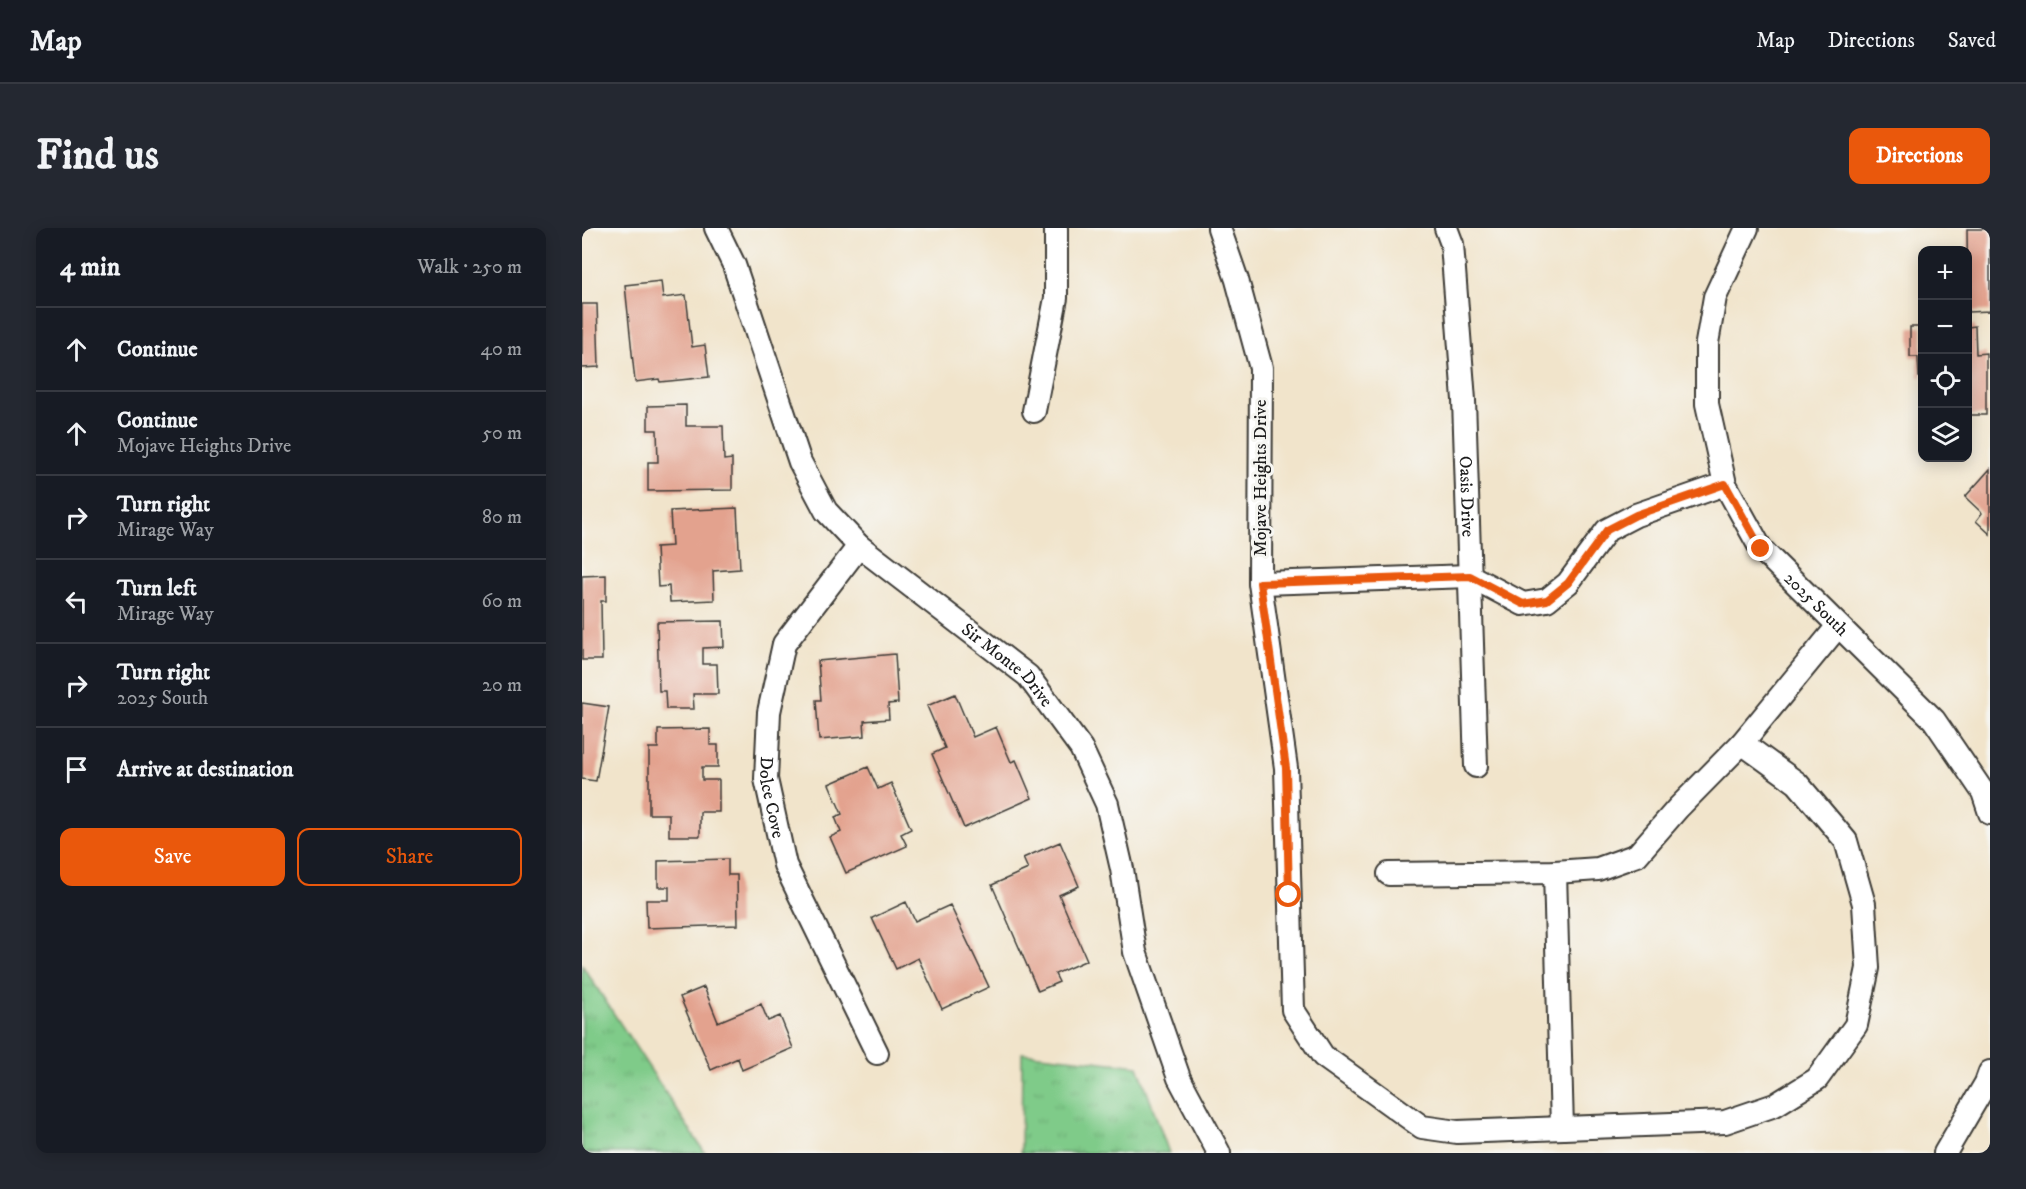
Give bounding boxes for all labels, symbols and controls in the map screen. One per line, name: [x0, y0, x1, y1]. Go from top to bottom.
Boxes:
text: Map: [30, 24, 82, 59]
text: Map: [1756, 28, 1795, 54]
text: Directions: [1828, 28, 1915, 54]
text: Saved: [1948, 28, 1996, 54]
button: Directions: [1849, 128, 1990, 184]
text: Find us: [36, 130, 159, 182]
map controls: [1918, 246, 1972, 462]
button: +: [1918, 246, 1972, 300]
text: 4 min: [60, 251, 120, 284]
text: Walk · 250 m: [417, 255, 522, 280]
button: −: [1918, 300, 1972, 354]
icon: ahead: [60, 333, 93, 366]
text: Continue: [117, 336, 198, 363]
text: 40 m: [480, 337, 522, 362]
button: locate: [1918, 354, 1972, 408]
street label: Mojave Heights Drive: [1250, 400, 1272, 556]
text: Continue: [117, 407, 198, 434]
button: layers: [1918, 408, 1972, 462]
icon: ahead: [60, 417, 93, 450]
text: 50 m: [482, 421, 522, 446]
text: Mojave Heights Drive: [117, 434, 291, 459]
street label: Oasis Drive: [1454, 456, 1478, 537]
text: Turn right: [117, 491, 210, 518]
icon: right: [60, 501, 93, 534]
text: 80 m: [482, 505, 522, 530]
text: Mirage Way: [117, 518, 214, 543]
route end: [1747, 535, 1773, 561]
street label: 2025 South: [1779, 568, 1853, 642]
text: Turn left: [117, 575, 197, 602]
icon: left: [60, 585, 93, 618]
text: 60 m: [482, 589, 522, 614]
text: Mirage Way: [117, 602, 214, 627]
street label: Sir Monte Drive: [957, 619, 1057, 712]
text: Turn right: [117, 659, 210, 686]
icon: right: [60, 669, 93, 702]
text: 20 m: [482, 673, 522, 698]
text: 2025 South: [117, 686, 208, 711]
icon: arrive: [60, 753, 93, 786]
text: Arrive at destination: [117, 756, 294, 783]
street label: Dolce Cove: [754, 756, 789, 840]
button: Save: [60, 828, 285, 886]
button: Share: [297, 828, 522, 886]
route start: [1275, 881, 1301, 907]

